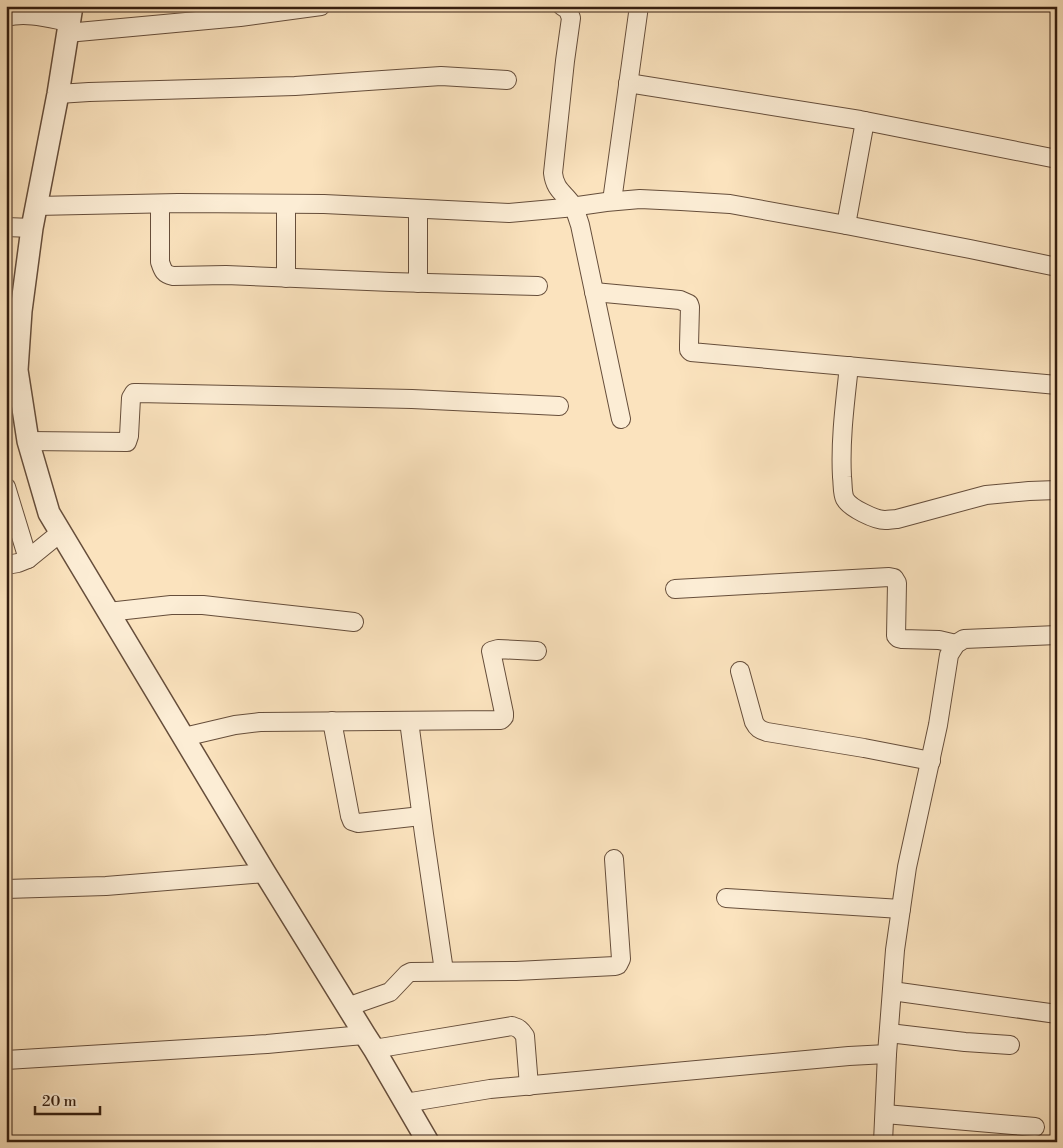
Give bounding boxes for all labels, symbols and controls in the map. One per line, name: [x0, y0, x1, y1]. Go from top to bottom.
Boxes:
scale bar: [35, 1083, 100, 1115]
text: 20 m: [42, 1092, 77, 1111]

